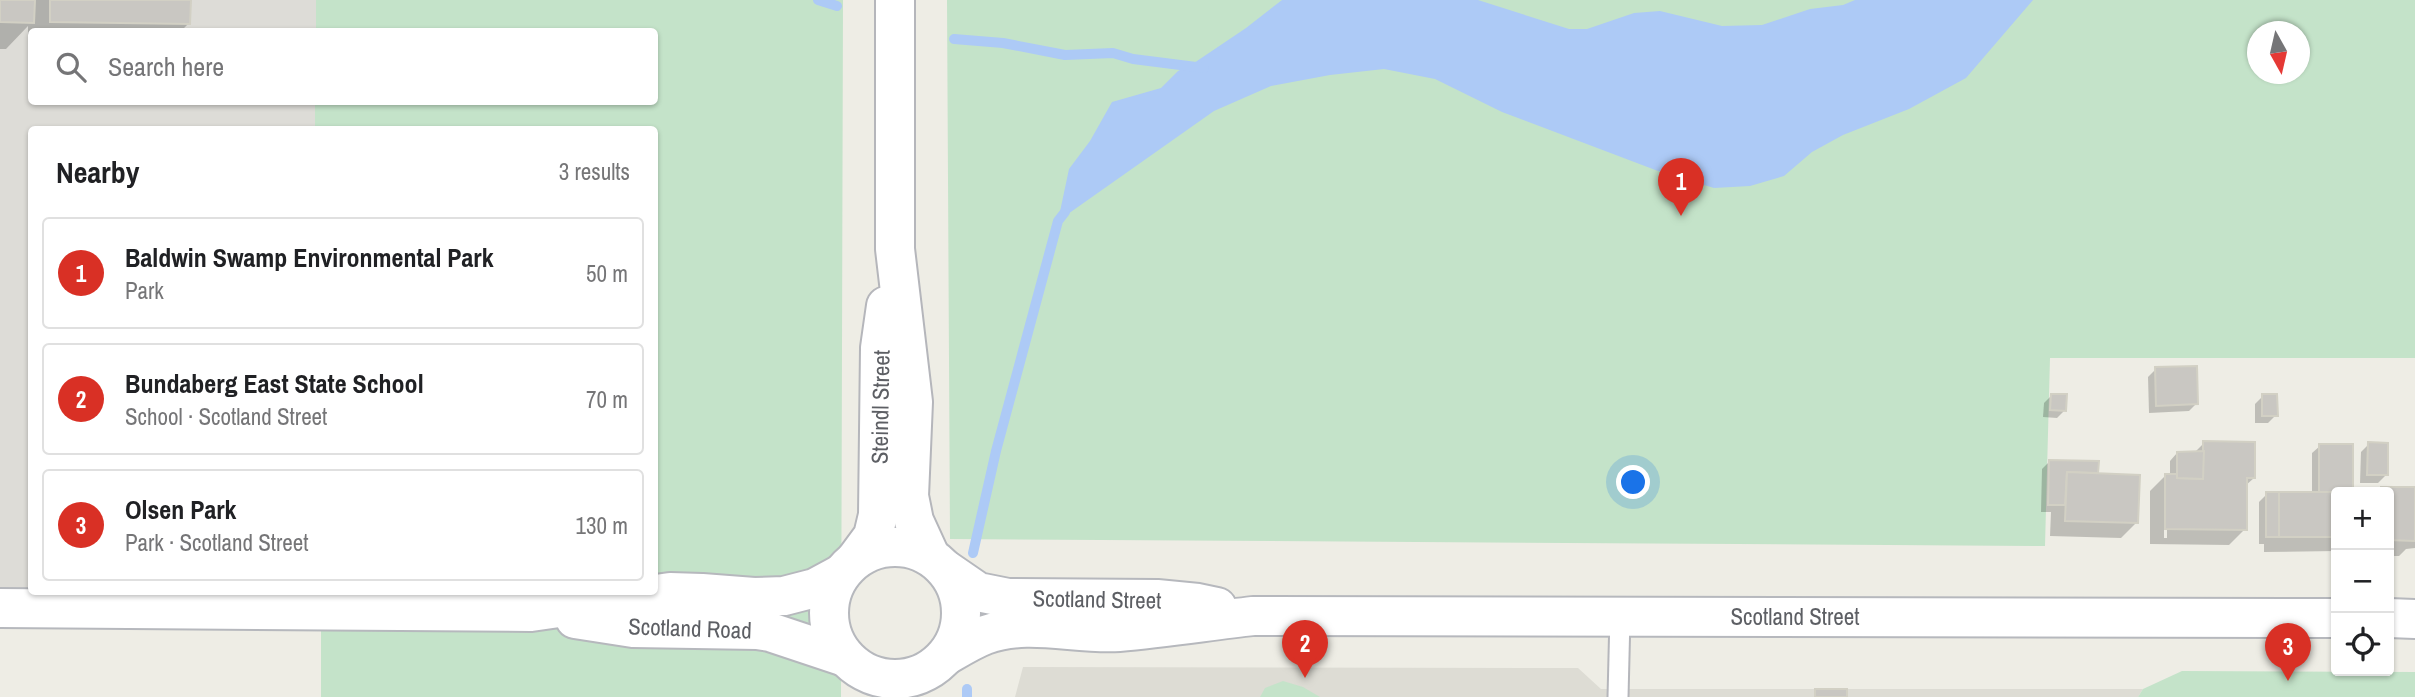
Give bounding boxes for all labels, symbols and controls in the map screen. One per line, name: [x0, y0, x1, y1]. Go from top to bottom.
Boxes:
north arrow: [2247, 21, 2310, 84]
search box: [28, 28, 658, 105]
icon: search: [52, 48, 90, 86]
text: Search here: [108, 49, 224, 84]
text: Nearby: [56, 152, 139, 192]
text: 3 results: [559, 156, 630, 187]
pin: 1: [1658, 158, 1704, 216]
text: Baldwin Swamp Environmental Park: [125, 240, 494, 275]
text: 1: [76, 258, 86, 289]
text: 50 m: [586, 258, 628, 289]
text: Park: [125, 275, 164, 306]
street label: Steindl Street: [864, 350, 896, 464]
text: Bundaberg East State School: [125, 366, 424, 401]
text: 2: [76, 384, 86, 415]
text: 70 m: [586, 384, 628, 415]
text: School · Scotland Street: [125, 401, 327, 432]
your location: [1616, 465, 1650, 499]
map controls: [2331, 487, 2394, 676]
button: +: [2331, 487, 2394, 550]
text: Olsen Park: [125, 492, 236, 527]
text: 3: [76, 510, 86, 541]
text: 130 m: [576, 510, 628, 541]
text: Park · Scotland Street: [125, 527, 308, 558]
button: −: [2331, 550, 2394, 613]
street label: Scotland Street: [1032, 582, 1162, 616]
street label: Scotland Street: [1731, 601, 1859, 632]
street label: Scotland Road: [628, 610, 752, 646]
button: locate: [2331, 613, 2394, 676]
pin: 2: [1282, 620, 1328, 678]
pin: 3: [2265, 623, 2311, 681]

